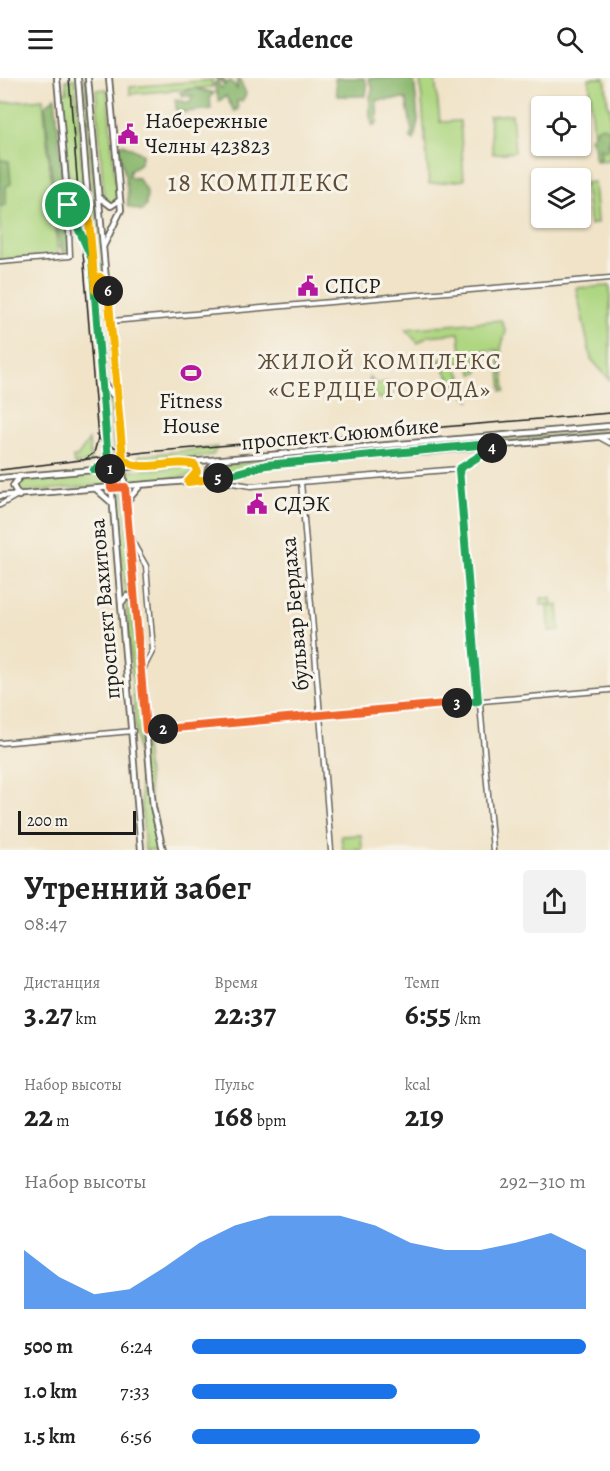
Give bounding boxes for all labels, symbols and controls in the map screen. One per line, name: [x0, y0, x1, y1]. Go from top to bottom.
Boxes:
text: Kadence: [257, 21, 353, 57]
icon: menu: [24, 23, 57, 56]
icon: search: [553, 23, 586, 56]
map controls: [531, 96, 591, 228]
button: locate: [531, 96, 591, 156]
place label: Набережные Челны 423823: [145, 106, 270, 161]
public building icon: Набережные Челны 423823: [116, 122, 140, 146]
district label: 18 КОМПЛЕКС: [168, 165, 350, 200]
button: layers: [531, 168, 591, 228]
pin: [42, 179, 93, 230]
icon: arrive: [51, 188, 84, 221]
place label: СПСР: [325, 271, 380, 301]
public building icon: СПСР: [296, 274, 320, 298]
pin: 6: [93, 276, 123, 306]
text: 6: [104, 280, 112, 302]
district label: ЖИЛОЙ КОМПЛЕКС «СЕРДЦЕ ГОРОДА»: [258, 345, 502, 405]
sports icon: Fitness House: [179, 361, 203, 385]
place label: Fitness House: [159, 386, 223, 441]
street label: проспект Сююмбике: [240, 410, 440, 458]
pin: 4: [477, 433, 507, 463]
text: 4: [488, 437, 496, 459]
pin: 1: [95, 454, 125, 484]
text: 1: [107, 458, 113, 480]
pin: 5: [203, 463, 233, 493]
text: 5: [215, 467, 221, 489]
place label: СДЭК: [274, 489, 329, 519]
public building icon: СДЭК: [245, 492, 269, 516]
street label: проспект Вахитова: [82, 517, 128, 701]
street label: бульвар Бердаха: [273, 535, 317, 692]
pin: 3: [442, 688, 472, 718]
text: 3: [454, 692, 460, 714]
pin: 2: [148, 714, 178, 744]
text: 2: [159, 718, 167, 740]
scale bar: [18, 808, 136, 836]
text: 200 m: [27, 810, 68, 832]
text: Утренний забег: [24, 865, 251, 910]
button: share: [523, 870, 586, 933]
text: 08:47: [24, 910, 67, 937]
text: Дистанция: [24, 972, 100, 994]
text: Время: [214, 972, 258, 994]
text: Темп: [405, 972, 440, 994]
text: 3.27: [24, 994, 72, 1034]
text: 22:37: [214, 994, 276, 1034]
text: 6:55: [405, 994, 451, 1034]
text: km: [72, 1008, 97, 1030]
text: /km: [451, 1008, 481, 1030]
text: Набор высоты: [24, 1074, 122, 1096]
text: Пульс: [214, 1074, 254, 1096]
text: kcal: [405, 1074, 430, 1096]
text: 22: [24, 1096, 53, 1136]
text: 168: [214, 1096, 253, 1136]
text: 219: [405, 1096, 444, 1136]
text: m: [53, 1110, 69, 1132]
text: bpm: [253, 1110, 287, 1132]
text: Набор высоты: [24, 1168, 147, 1195]
text: 292–310 m: [499, 1168, 586, 1195]
text: 500 m: [24, 1333, 73, 1360]
text: 6:24: [120, 1333, 153, 1360]
text: 1.0 km: [24, 1378, 77, 1405]
text: 7:33: [120, 1378, 150, 1405]
text: 1.5 km: [24, 1423, 76, 1450]
text: 6:56: [120, 1423, 152, 1450]

